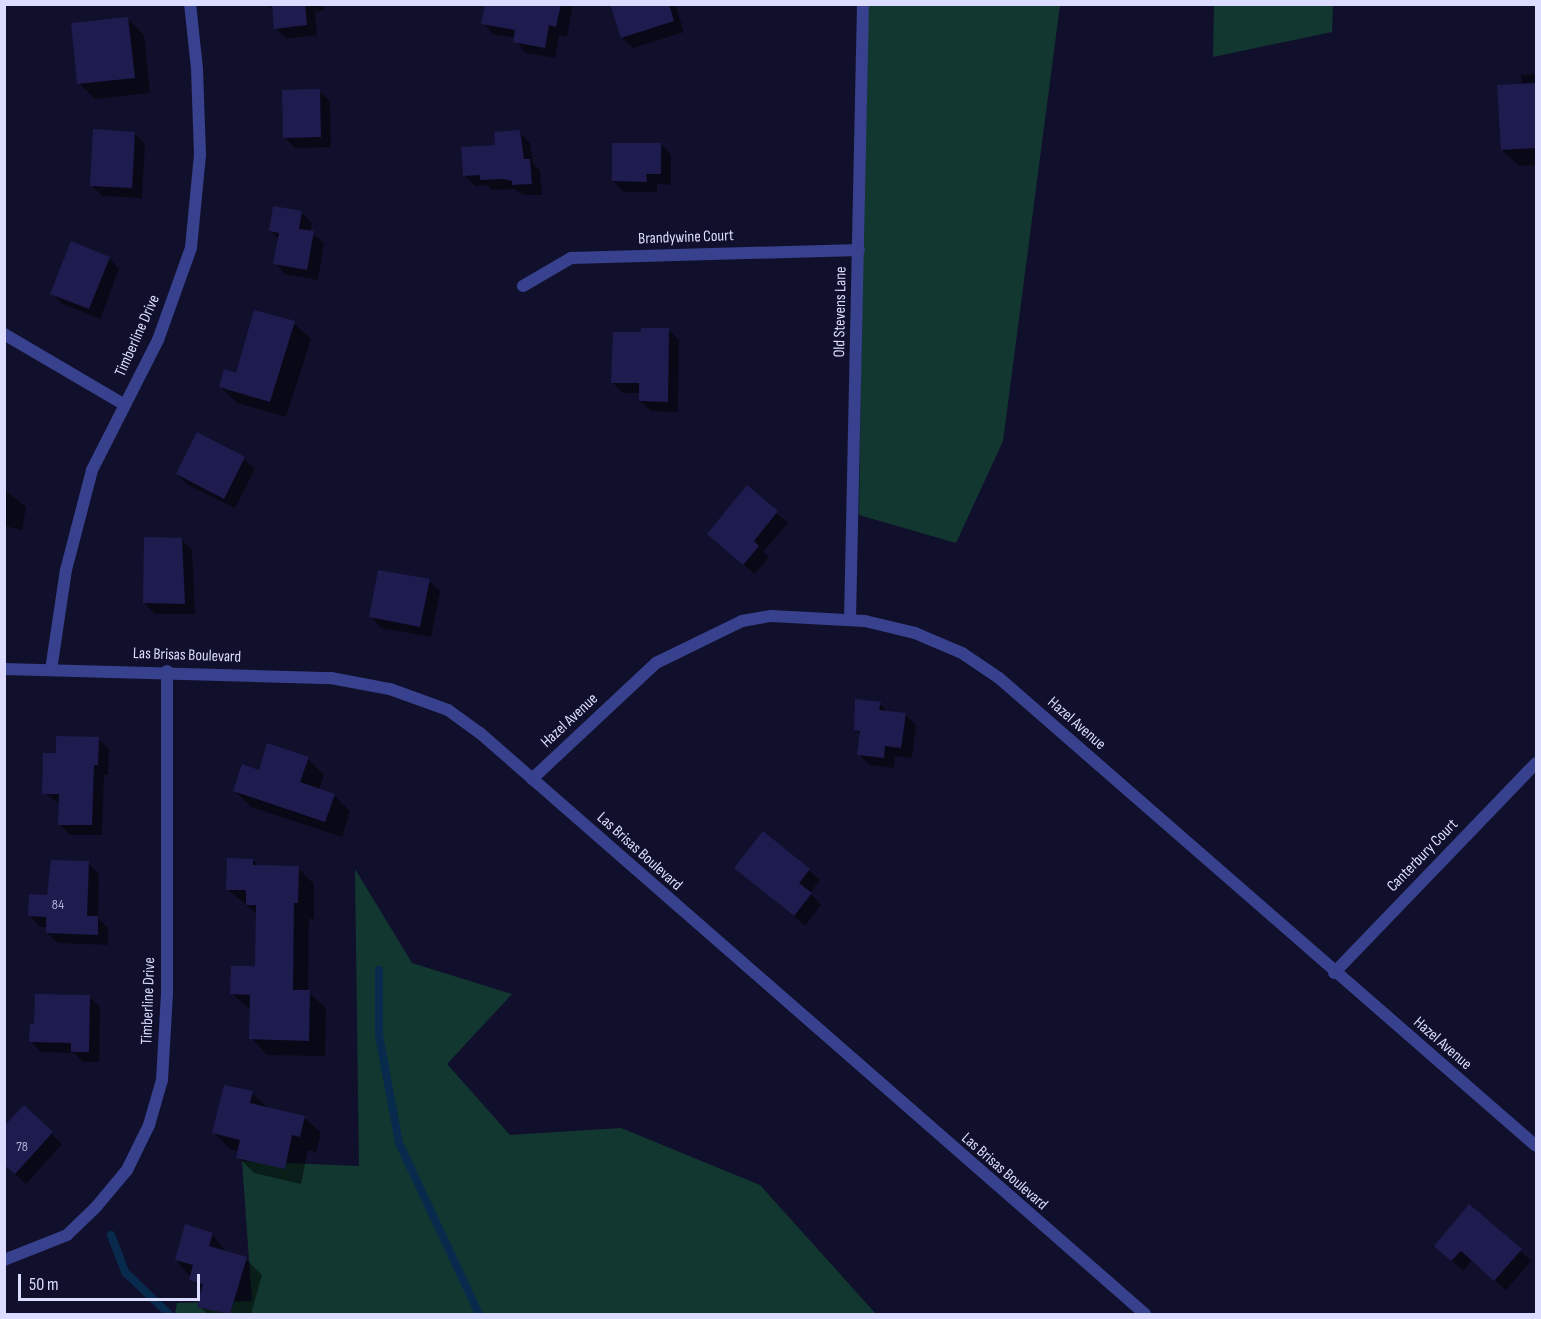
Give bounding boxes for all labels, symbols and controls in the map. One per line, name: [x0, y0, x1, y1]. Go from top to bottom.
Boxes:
street label: Brandywine Court: [638, 227, 734, 249]
street label: Old Stevens Lane: [831, 266, 851, 358]
street label: Timberline Drive: [111, 292, 165, 380]
street label: Las Brisas Boulevard: [133, 645, 241, 667]
street label: Hazel Avenue: [538, 690, 602, 752]
street label: Hazel Avenue: [1043, 694, 1109, 754]
street label: Las Brisas Boulevard: [592, 809, 686, 895]
street label: Canterbury Court: [1384, 816, 1462, 896]
house number: 84: [52, 897, 64, 913]
street label: Timberline Drive: [138, 957, 160, 1045]
street label: Hazel Avenue: [1409, 1014, 1475, 1074]
street label: Las Brisas Boulevard: [957, 1129, 1051, 1215]
house number: 78: [16, 1139, 28, 1155]
scale bar: [21, 1262, 202, 1300]
text: 50 m: [29, 1274, 59, 1295]

